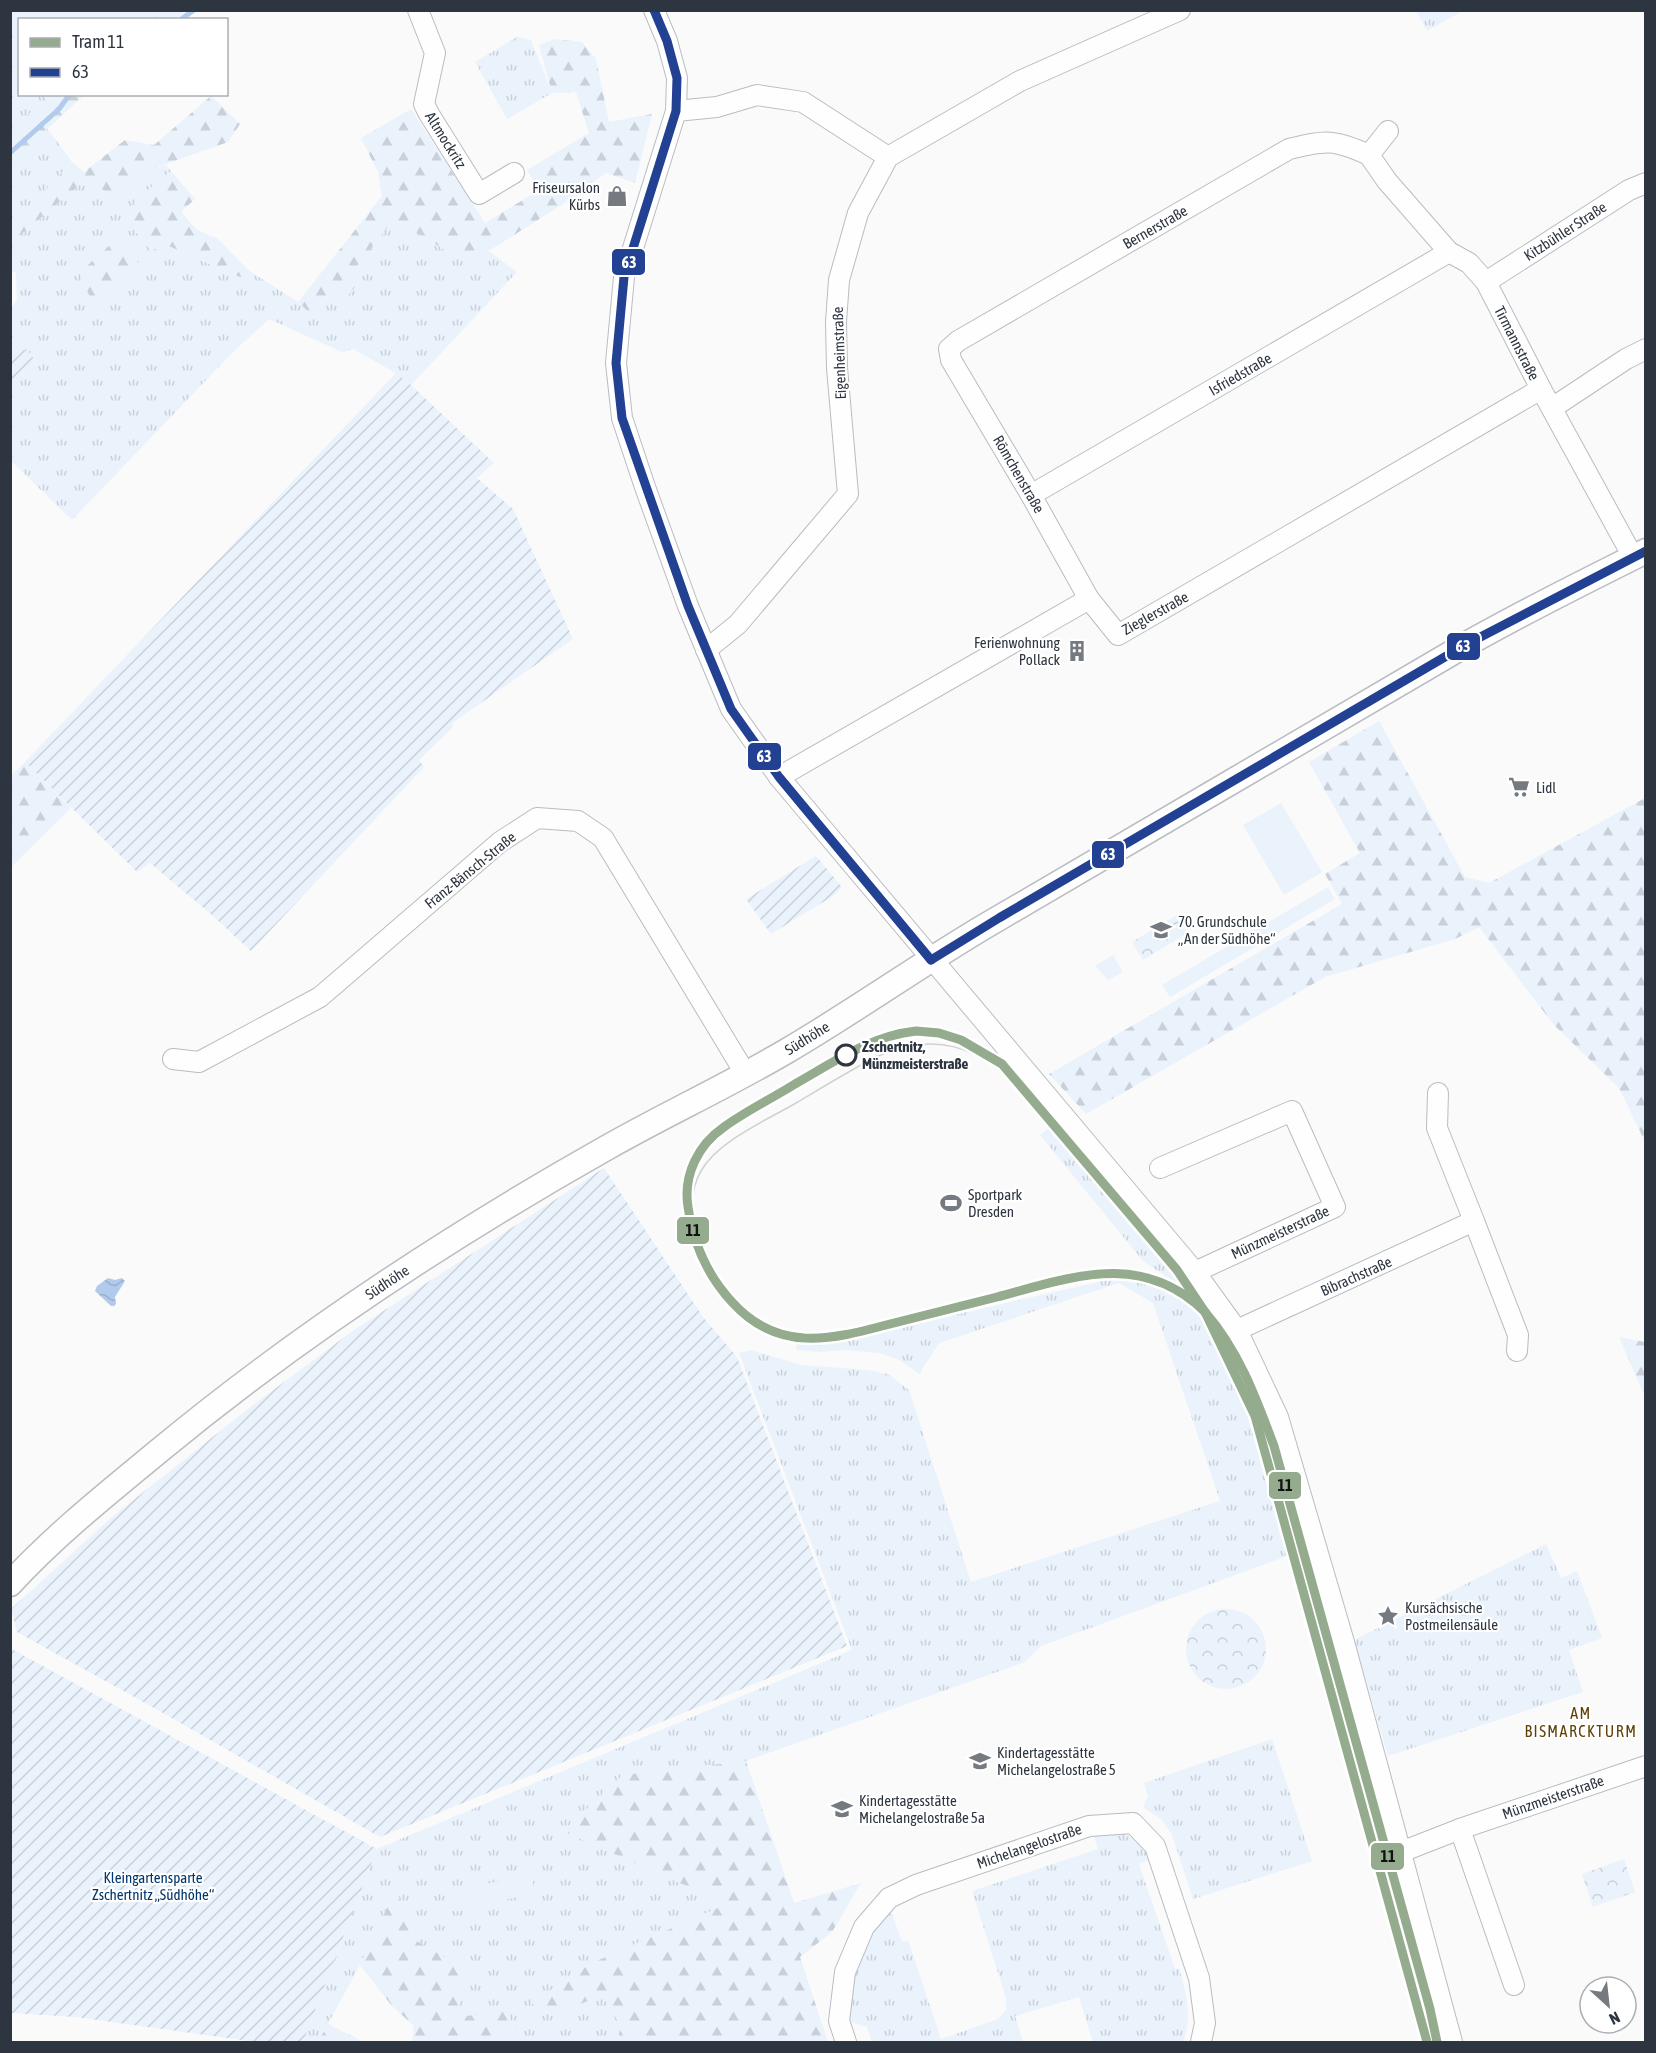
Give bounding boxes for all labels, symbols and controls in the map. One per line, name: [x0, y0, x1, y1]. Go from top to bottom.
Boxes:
legend: [18, 18, 228, 96]
text: Tram 11: [72, 31, 125, 52]
text: 63: [72, 61, 89, 82]
street label: Altmockritz: [422, 109, 470, 172]
place label: Friseursalon Kürbs: [532, 179, 600, 213]
shop icon: Friseursalon Kürbs: [605, 184, 629, 208]
street label: Kitzbühler Straße: [1521, 198, 1610, 264]
street label: Bernerstraße: [1120, 202, 1190, 252]
line badge: 63: [611, 248, 646, 276]
text: 63: [621, 253, 637, 271]
street label: Tirmannstraße: [1491, 303, 1543, 383]
street label: Eigenheimstraße: [829, 306, 849, 400]
street label: Isfriedstraße: [1206, 349, 1275, 399]
street label: Römchenstraße: [990, 432, 1048, 516]
street label: Zieglerstraße: [1119, 588, 1191, 638]
line badge: 63: [1446, 632, 1481, 661]
place label: Ferienwohnung Pollack: [974, 634, 1061, 668]
text: 63: [1455, 637, 1471, 655]
building icon: Ferienwohnung Pollack: [1065, 639, 1089, 663]
line badge: 63: [747, 742, 782, 771]
text: 63: [756, 747, 772, 765]
supermarket icon: Lidl: [1507, 775, 1531, 799]
place label: Lidl: [1536, 779, 1556, 796]
street label: Franz-Bänsch-Straße: [421, 828, 519, 912]
line badge: 63: [1091, 840, 1125, 869]
text: 63: [1100, 845, 1116, 863]
place label: 70. Grundschule „An der Südhöhe“: [1178, 913, 1275, 947]
school or university icon: 70. Grundschule „An der Südhöhe“: [1149, 918, 1173, 942]
street label: Südhöhe: [782, 1018, 832, 1058]
place label: Zschertnitz, Münzmeisterstraße: [862, 1038, 968, 1072]
marker: Zschertnitz, Münzmeisterstraße: [835, 1044, 857, 1066]
place label: Sportpark Dresden: [968, 1186, 1023, 1220]
sports icon: Sportpark Dresden: [939, 1191, 963, 1215]
street label: Münzmeisterstraße: [1228, 1202, 1332, 1262]
line badge: 11: [676, 1216, 710, 1245]
text: 11: [685, 1221, 701, 1239]
street label: Bibrachstraße: [1318, 1253, 1394, 1299]
street label: Südhöhe: [362, 1261, 412, 1303]
line badge: 11: [1268, 1471, 1302, 1500]
text: 11: [1277, 1476, 1293, 1494]
place label: Kursächsische Postmeilensäule: [1405, 1599, 1498, 1633]
place icon: Kursächsische Postmeilensäule: [1376, 1604, 1400, 1628]
district label: AM BISMARCKTURM: [1524, 1704, 1638, 1740]
place label: Kindertagesstätte Michelangelostraße 5: [997, 1744, 1116, 1778]
school or university icon: Kindertagesstätte Michelangelostraße 5: [968, 1749, 992, 1773]
street label: Münzmeisterstraße: [1500, 1772, 1606, 1822]
place label: Kindertagesstätte Michelangelostraße 5a: [859, 1792, 985, 1826]
school or university icon: Kindertagesstätte Michelangelostraße 5a: [830, 1797, 854, 1821]
street label: Michelangelostraße: [974, 1820, 1084, 1872]
line badge: 11: [1370, 1842, 1405, 1871]
text: 11: [1380, 1847, 1396, 1865]
park label: Kleingartensparte Zschertnitz „Südhöhe“: [92, 1869, 214, 1903]
north arrow: [1578, 1975, 1638, 2035]
text: N: [1607, 2008, 1623, 2029]

